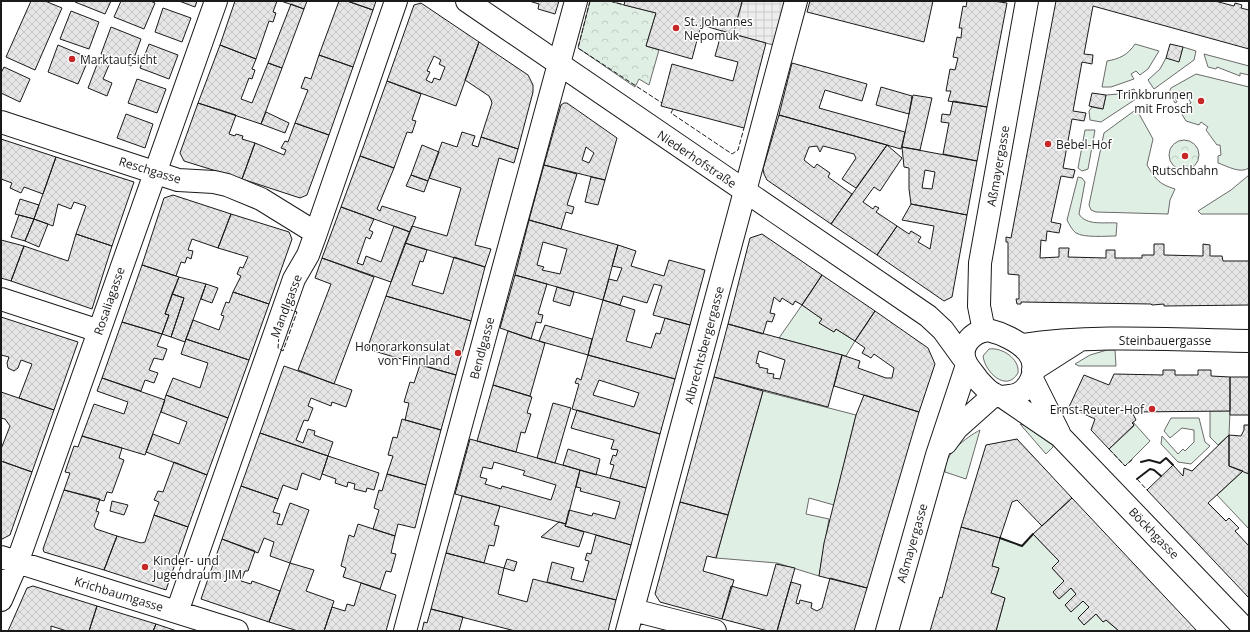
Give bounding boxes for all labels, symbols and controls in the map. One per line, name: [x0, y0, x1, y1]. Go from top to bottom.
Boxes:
place label: St. Johannes Nepomuk: [684, 13, 753, 44]
marker: St. Johannes Nepomuk: [671, 23, 681, 33]
place label: Marktaufsicht: [80, 51, 157, 68]
marker: Marktaufsicht: [67, 54, 77, 64]
place label: Trinkbrunnen mit Frosch: [1116, 86, 1193, 117]
marker: Trinkbrunnen mit Frosch: [1196, 96, 1206, 106]
street label: Aßmayergasse: [983, 124, 1014, 208]
street label: Niederhofstraße: [654, 126, 740, 192]
place label: Bebel-Hof: [1056, 136, 1113, 153]
marker: Bebel-Hof: [1043, 139, 1053, 149]
marker: Rutschbahn: [1180, 151, 1190, 161]
street label: Reschgasse: [117, 152, 183, 188]
place label: Rutschbahn: [1152, 162, 1218, 179]
street label: Rosaliagasse: [89, 264, 129, 337]
street label: Mandlgasse: [266, 272, 306, 340]
street label: Albrechtsbergergasse: [680, 284, 728, 406]
street label: Bendlgasse: [466, 315, 499, 381]
street label: Steinbauergasse: [1119, 332, 1211, 349]
place label: Honorarkonsulat von Finnland: [355, 338, 450, 369]
marker: Honorarkonsulat von Finnland: [453, 348, 463, 358]
place label: Ernst-Reuter-Hof: [1050, 401, 1145, 418]
marker: Ernst-Reuter-Hof: [1147, 404, 1157, 414]
street label: Aßmayergasse: [893, 501, 932, 585]
street label: Böckhgasse: [1125, 503, 1183, 563]
place label: Kinder- und Jugendraum JIM: [152, 552, 242, 583]
marker: Kinder- und Jugendraum JIM: [140, 562, 150, 572]
street label: Krichbaumgasse: [72, 572, 166, 616]

